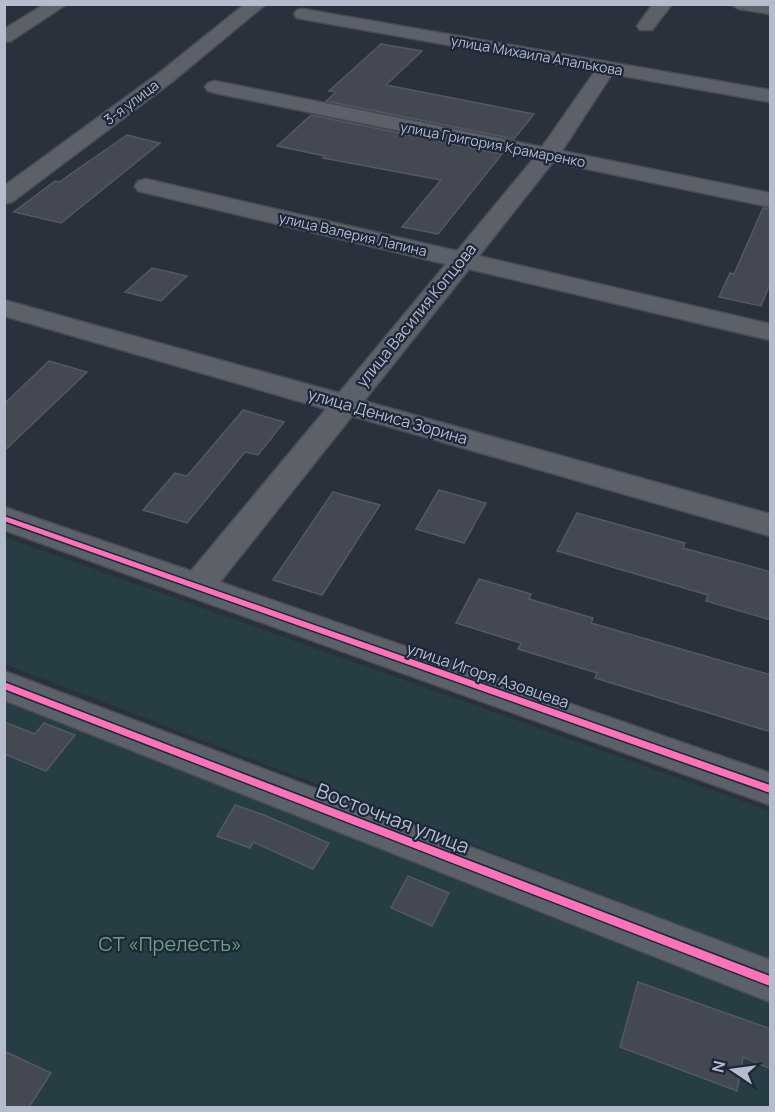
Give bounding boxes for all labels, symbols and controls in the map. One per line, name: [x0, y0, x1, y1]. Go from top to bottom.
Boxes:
street label: улица Михаила Апалькова: [450, 31, 624, 79]
street label: 3-я улица: [100, 75, 162, 129]
street label: улица Григория Крамаренко: [399, 117, 587, 171]
street label: улица Валерия Лапина: [277, 208, 429, 260]
street label: улица Василия Копцова: [351, 238, 481, 392]
street label: улица Дениса Зорина: [306, 383, 470, 449]
street label: улица Игоря Азовцева: [404, 637, 572, 713]
street label: Восточная улица: [313, 776, 473, 860]
park label: СТ «Прелесть»: [98, 930, 242, 957]
north arrow: [703, 1040, 763, 1100]
text: N: [706, 1059, 730, 1075]

